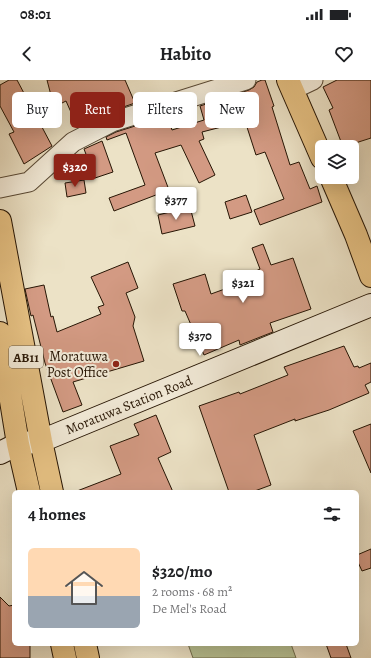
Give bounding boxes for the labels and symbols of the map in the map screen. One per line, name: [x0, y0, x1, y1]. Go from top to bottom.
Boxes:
pin: $320: [51, 154, 99, 188]
pin: $377: [152, 187, 200, 221]
pin: $321: [219, 270, 267, 304]
pin: $370: [176, 323, 224, 357]
road number: AB11: [9, 346, 43, 368]
place label: Moratuwa Post Office: [47, 347, 108, 382]
marker: Moratuwa Post Office: [111, 359, 121, 369]
street label: Moratuwa Station Road: [63, 371, 196, 439]

